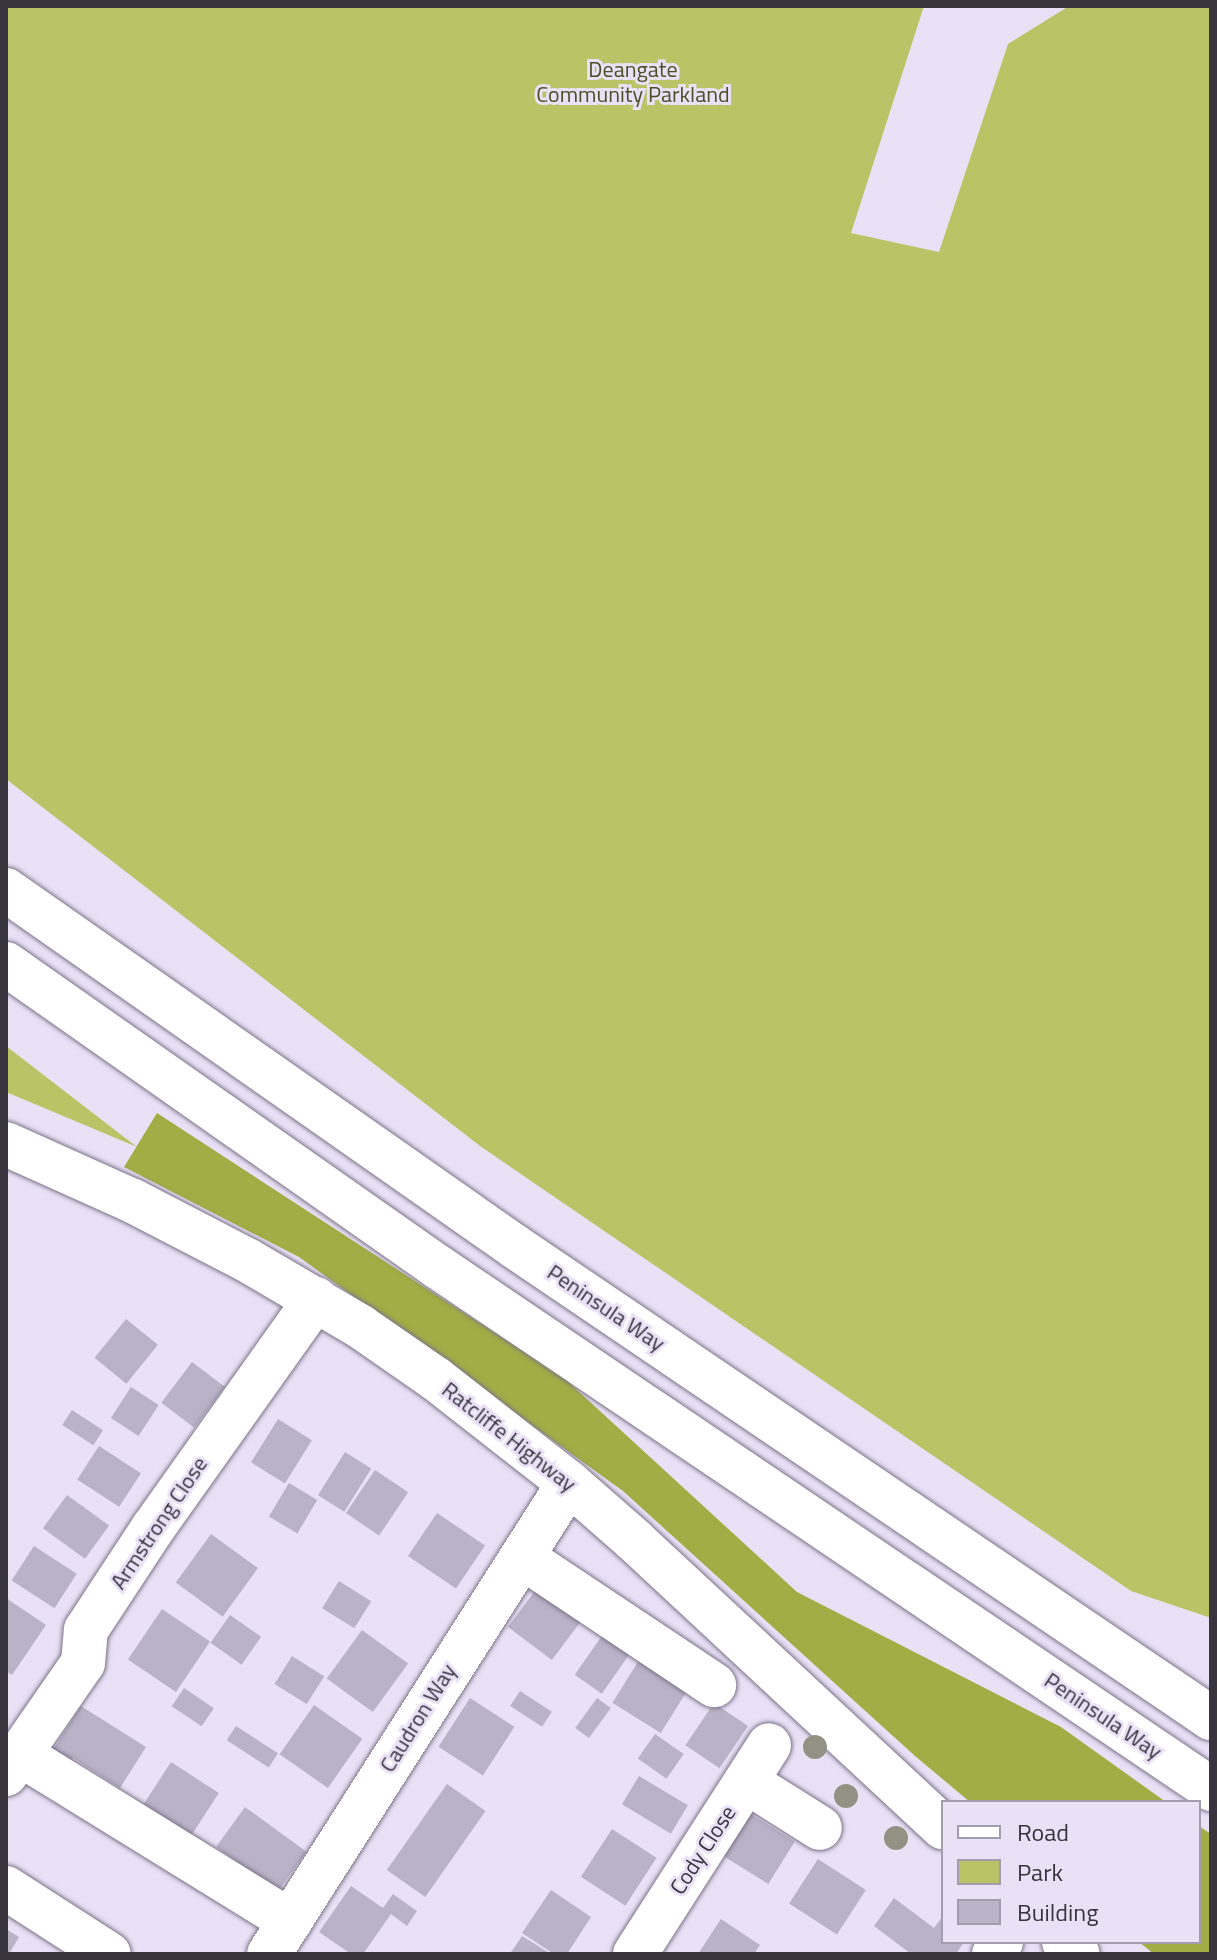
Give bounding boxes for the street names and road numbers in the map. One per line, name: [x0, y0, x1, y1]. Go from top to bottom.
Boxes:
street label: Peninsula Way: [542, 1259, 670, 1357]
street label: Ratcliffe Highway: [437, 1376, 581, 1498]
street label: Armstrong Close: [105, 1452, 213, 1594]
street label: Caudron Way: [374, 1659, 462, 1777]
street label: Peninsula Way: [1039, 1667, 1167, 1765]
street label: Cody Close: [665, 1801, 741, 1899]

